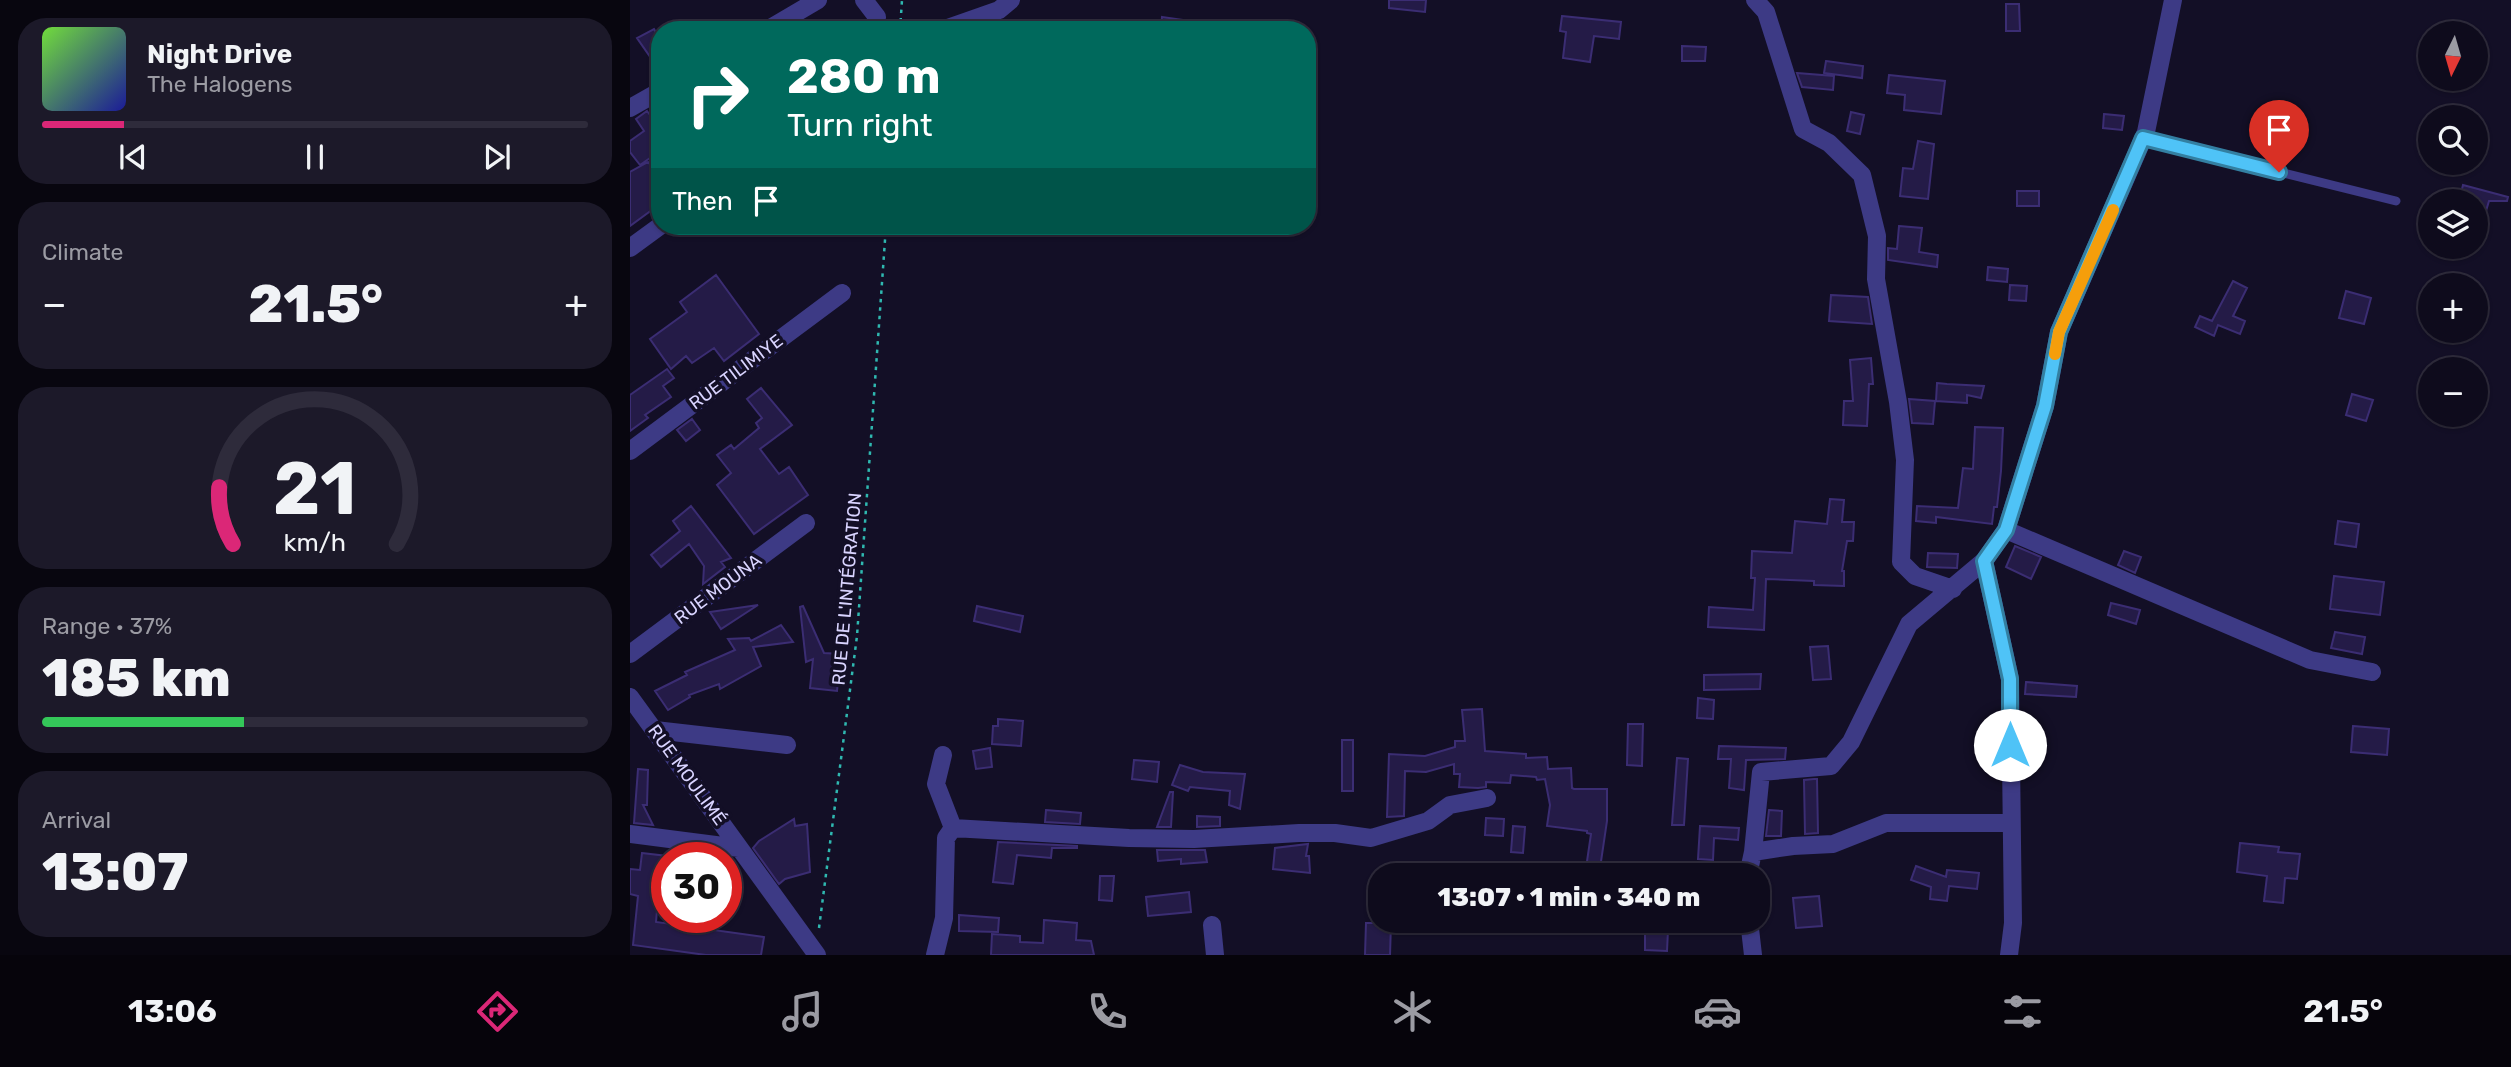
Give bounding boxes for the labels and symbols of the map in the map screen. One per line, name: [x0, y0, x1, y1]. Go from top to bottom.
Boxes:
north arrow: [2418, 21, 2488, 91]
pin: [2249, 100, 2309, 172]
street label: RUE TILIMIYE: [685, 330, 787, 414]
street label: RUE DE L'INTÉGRATION: [828, 492, 866, 686]
street label: RUE MOUNA: [670, 549, 766, 629]
position arrow: [1973, 708, 2047, 782]
street label: RUE MOULIMÉ: [643, 720, 731, 830]
speed limit sign: 30: [651, 842, 742, 933]

